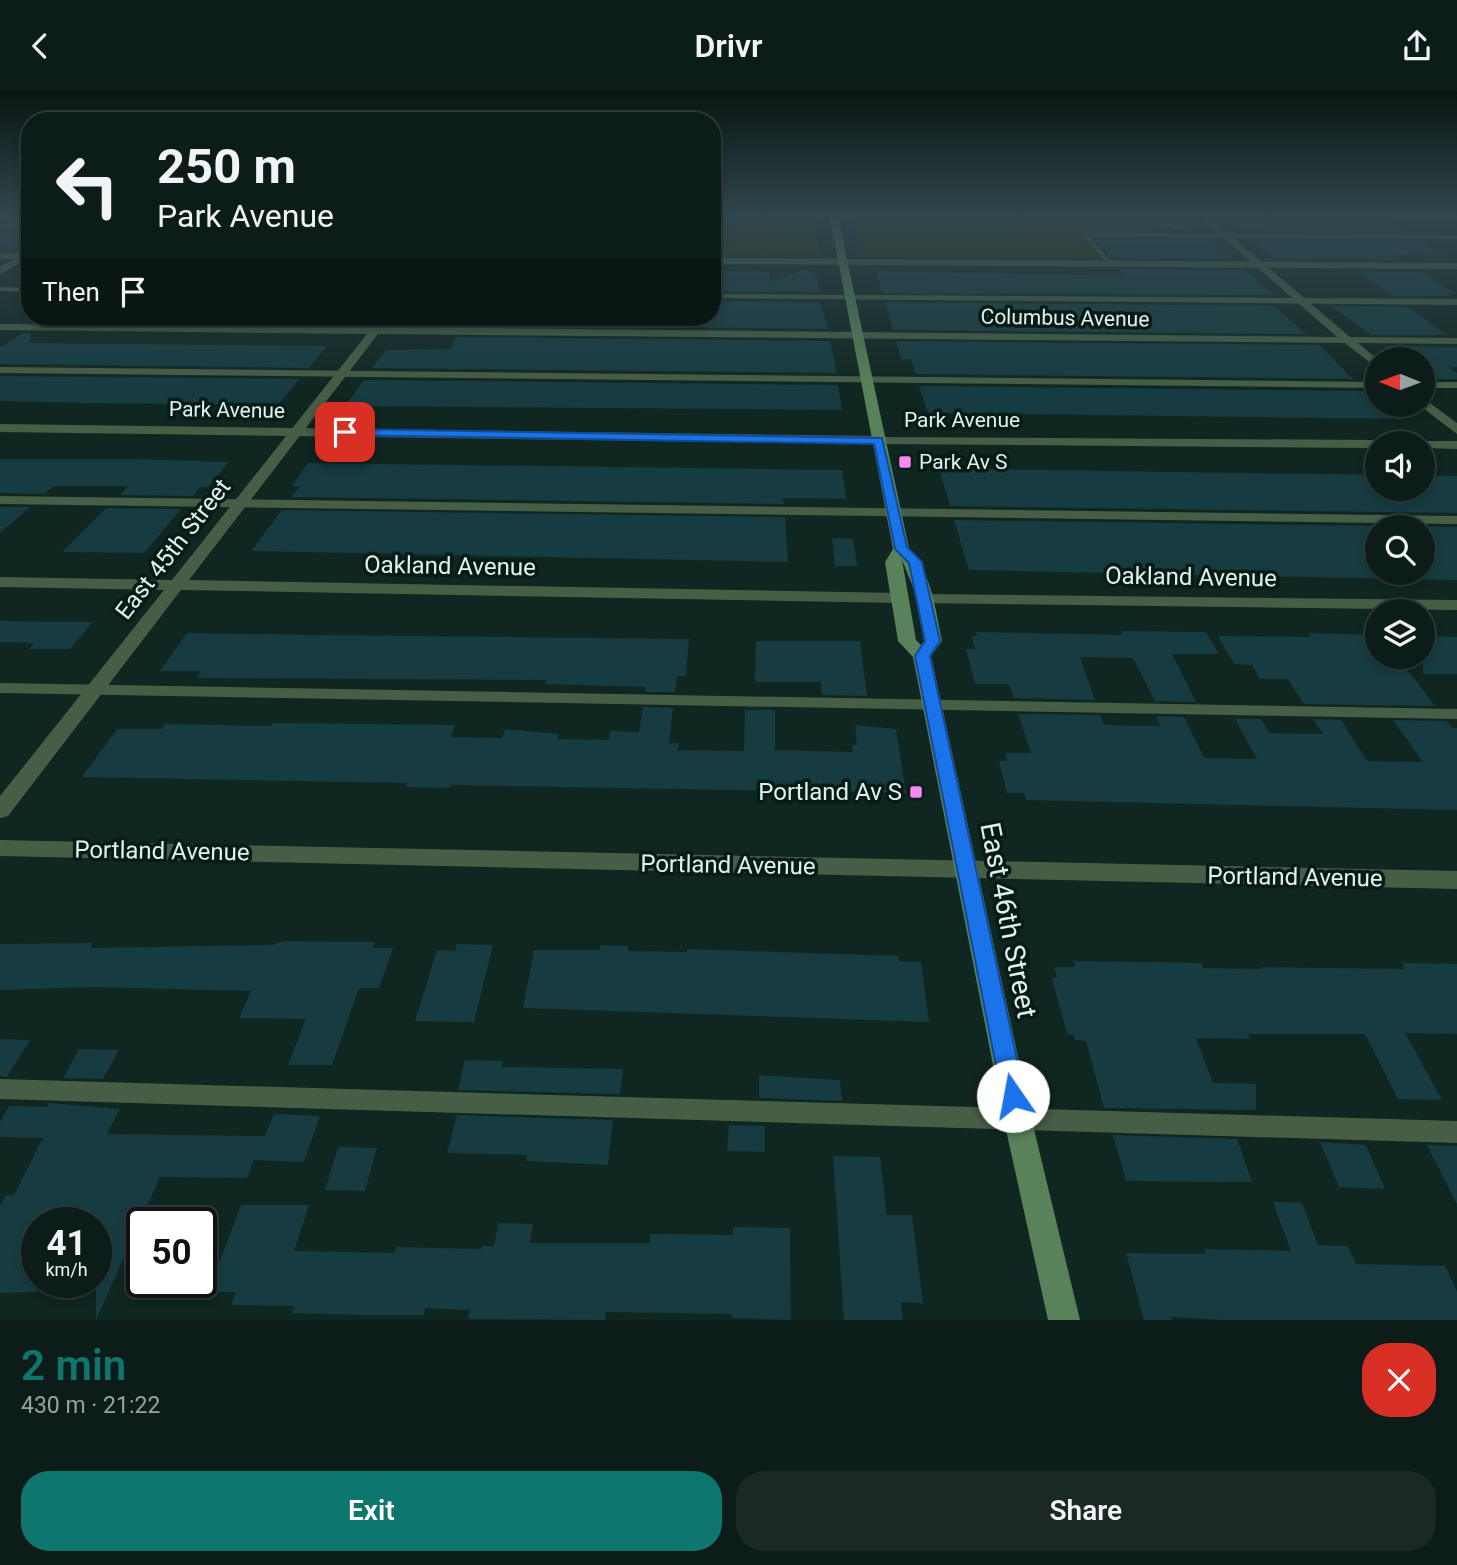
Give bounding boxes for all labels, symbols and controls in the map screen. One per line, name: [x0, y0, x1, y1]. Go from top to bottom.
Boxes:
icon: back: [21, 27, 59, 65]
text: Drivr: [694, 27, 763, 65]
icon: share: [1398, 27, 1436, 65]
text: 250 m: [157, 138, 296, 195]
icon: left: [42, 140, 133, 231]
text: Park Avenue: [157, 197, 334, 235]
icon: arrive: [114, 273, 152, 311]
text: Then: [42, 277, 100, 307]
street label: Columbus Avenue: [980, 305, 1150, 331]
north arrow: [1365, 347, 1435, 417]
map controls: [1365, 347, 1435, 669]
street label: Park Avenue: [169, 397, 285, 423]
pin: [315, 402, 375, 462]
street label: Park Avenue: [904, 408, 1020, 432]
icon: arrive: [326, 413, 364, 451]
button: sound: [1365, 431, 1435, 501]
place label: Park Av S: [919, 450, 1008, 474]
marker: Park Av S: [897, 454, 913, 470]
street label: East 45th Street: [110, 473, 237, 625]
button: search: [1365, 515, 1435, 585]
street label: Oakland Avenue: [364, 551, 536, 581]
street label: Oakland Avenue: [1105, 562, 1277, 592]
button: layers: [1365, 599, 1435, 669]
place label: Portland Av S: [758, 778, 902, 806]
marker: Portland Av S: [908, 784, 924, 800]
street label: East 46th Street: [973, 819, 1044, 1021]
street label: Portland Avenue: [74, 835, 250, 867]
street label: Portland Avenue: [640, 849, 816, 881]
street label: Portland Avenue: [1207, 861, 1383, 893]
position arrow: [976, 1059, 1050, 1133]
speed limit sign: 50: [126, 1207, 217, 1298]
text: 41: [46, 1223, 87, 1264]
text: km/h: [45, 1259, 88, 1280]
text: 2 min: [21, 1341, 126, 1390]
button: close: [1362, 1343, 1436, 1417]
text: 430 m · 21:22: [21, 1392, 160, 1419]
button: Exit: [21, 1471, 722, 1551]
button: Share: [736, 1471, 1436, 1551]

